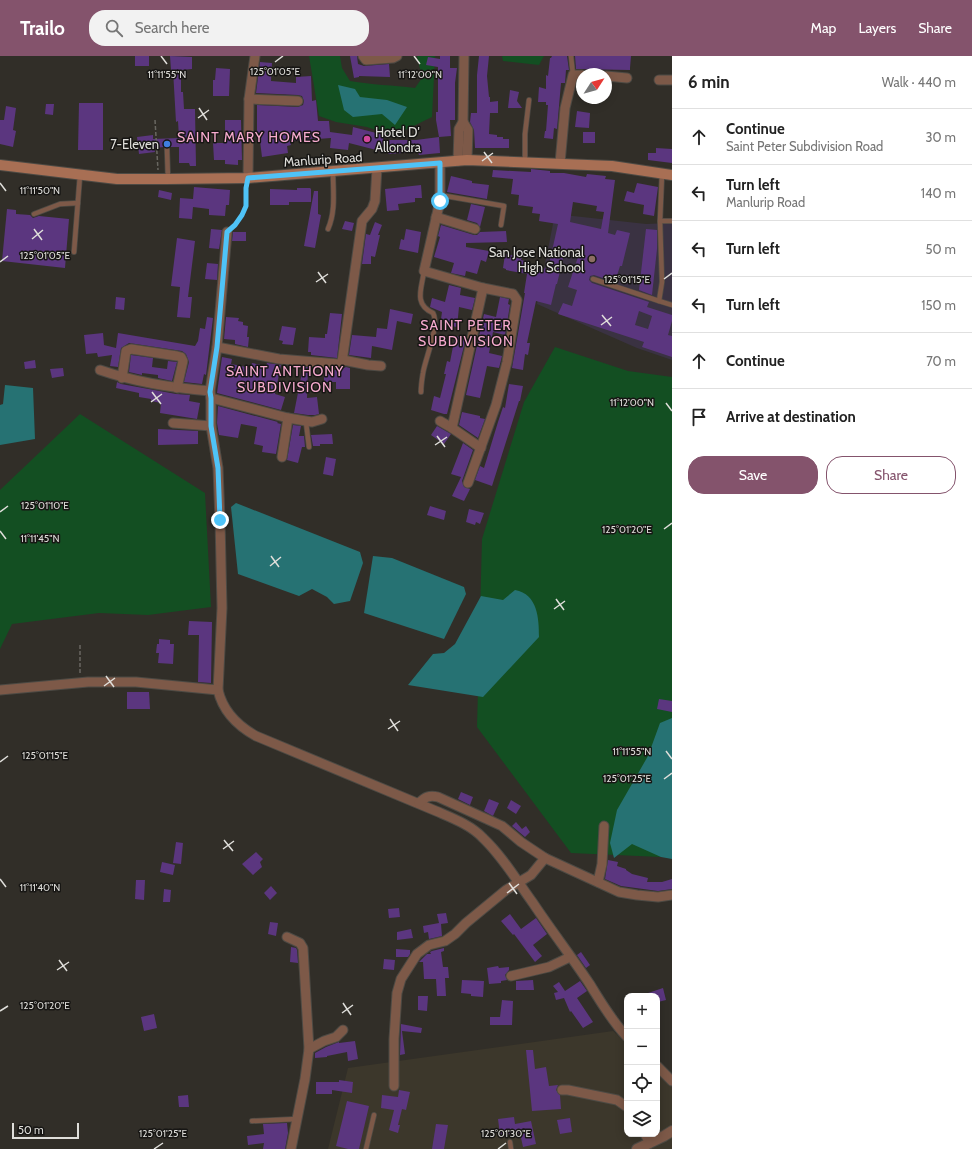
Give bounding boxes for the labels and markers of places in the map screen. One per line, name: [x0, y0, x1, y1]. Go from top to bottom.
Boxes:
place label: Hotel D' Allondra: [375, 124, 422, 155]
marker: Hotel D' Allondra: [362, 134, 372, 144]
place label: 7-Eleven: [110, 136, 159, 152]
marker: 7-Eleven: [162, 139, 172, 149]
place label: San Jose National High School: [489, 244, 584, 275]
marker: San Jose National High School: [587, 254, 597, 264]

